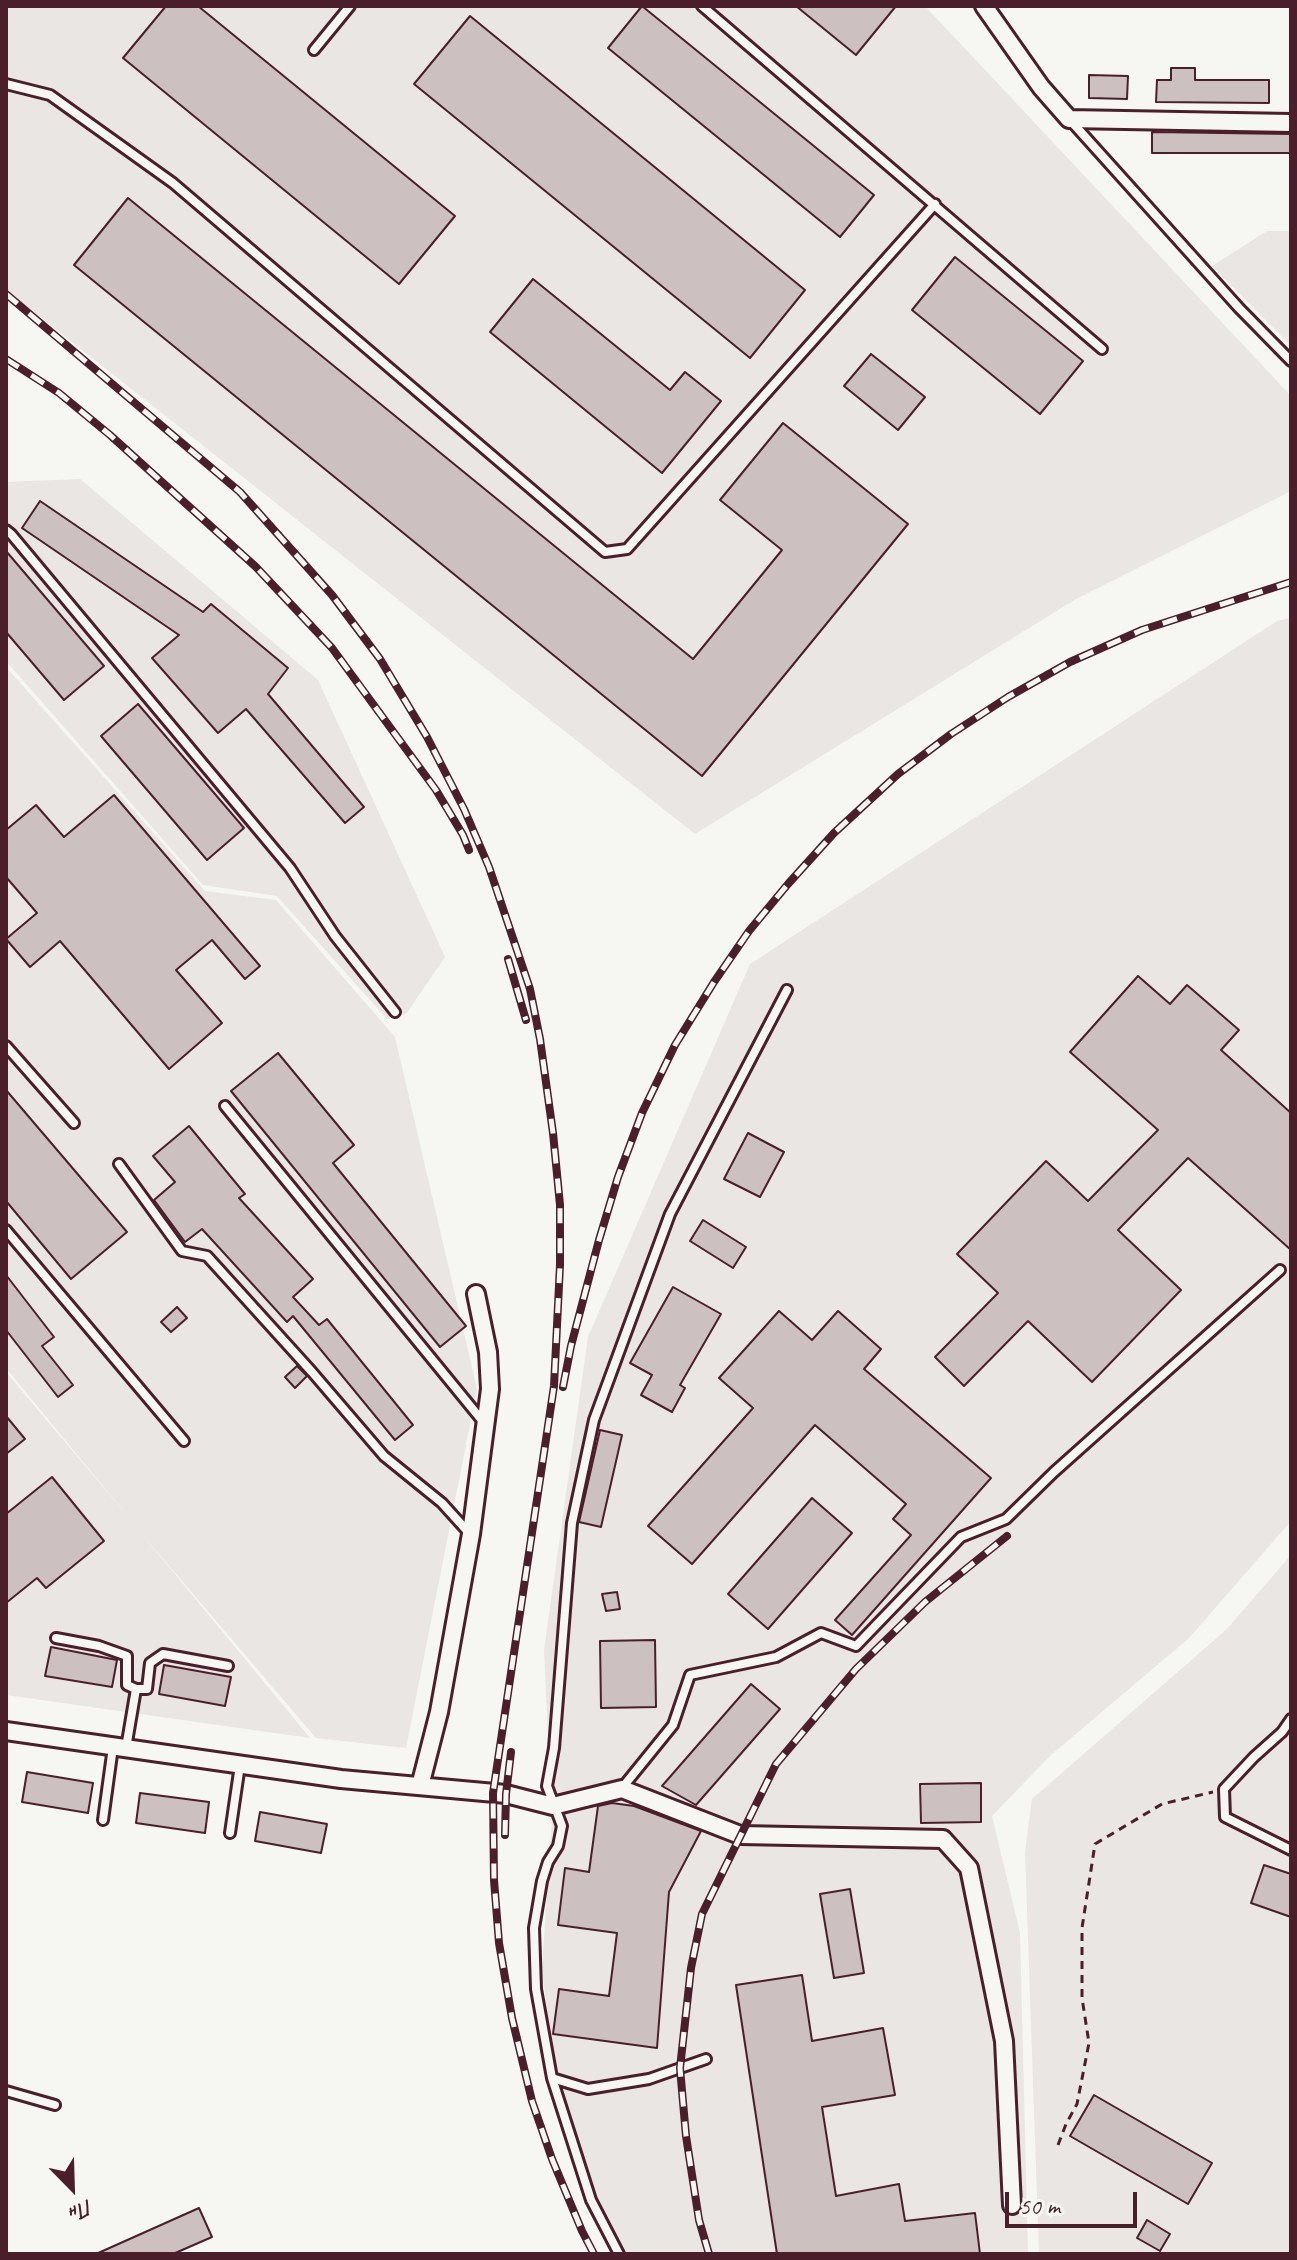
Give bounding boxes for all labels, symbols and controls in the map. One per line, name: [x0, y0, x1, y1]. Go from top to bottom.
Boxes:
north arrow: [32, 2148, 112, 2228]
scale bar: [1009, 2176, 1141, 2226]
text: 50 m: [1019, 2191, 1060, 2221]
text: Пн: [65, 2193, 97, 2227]

